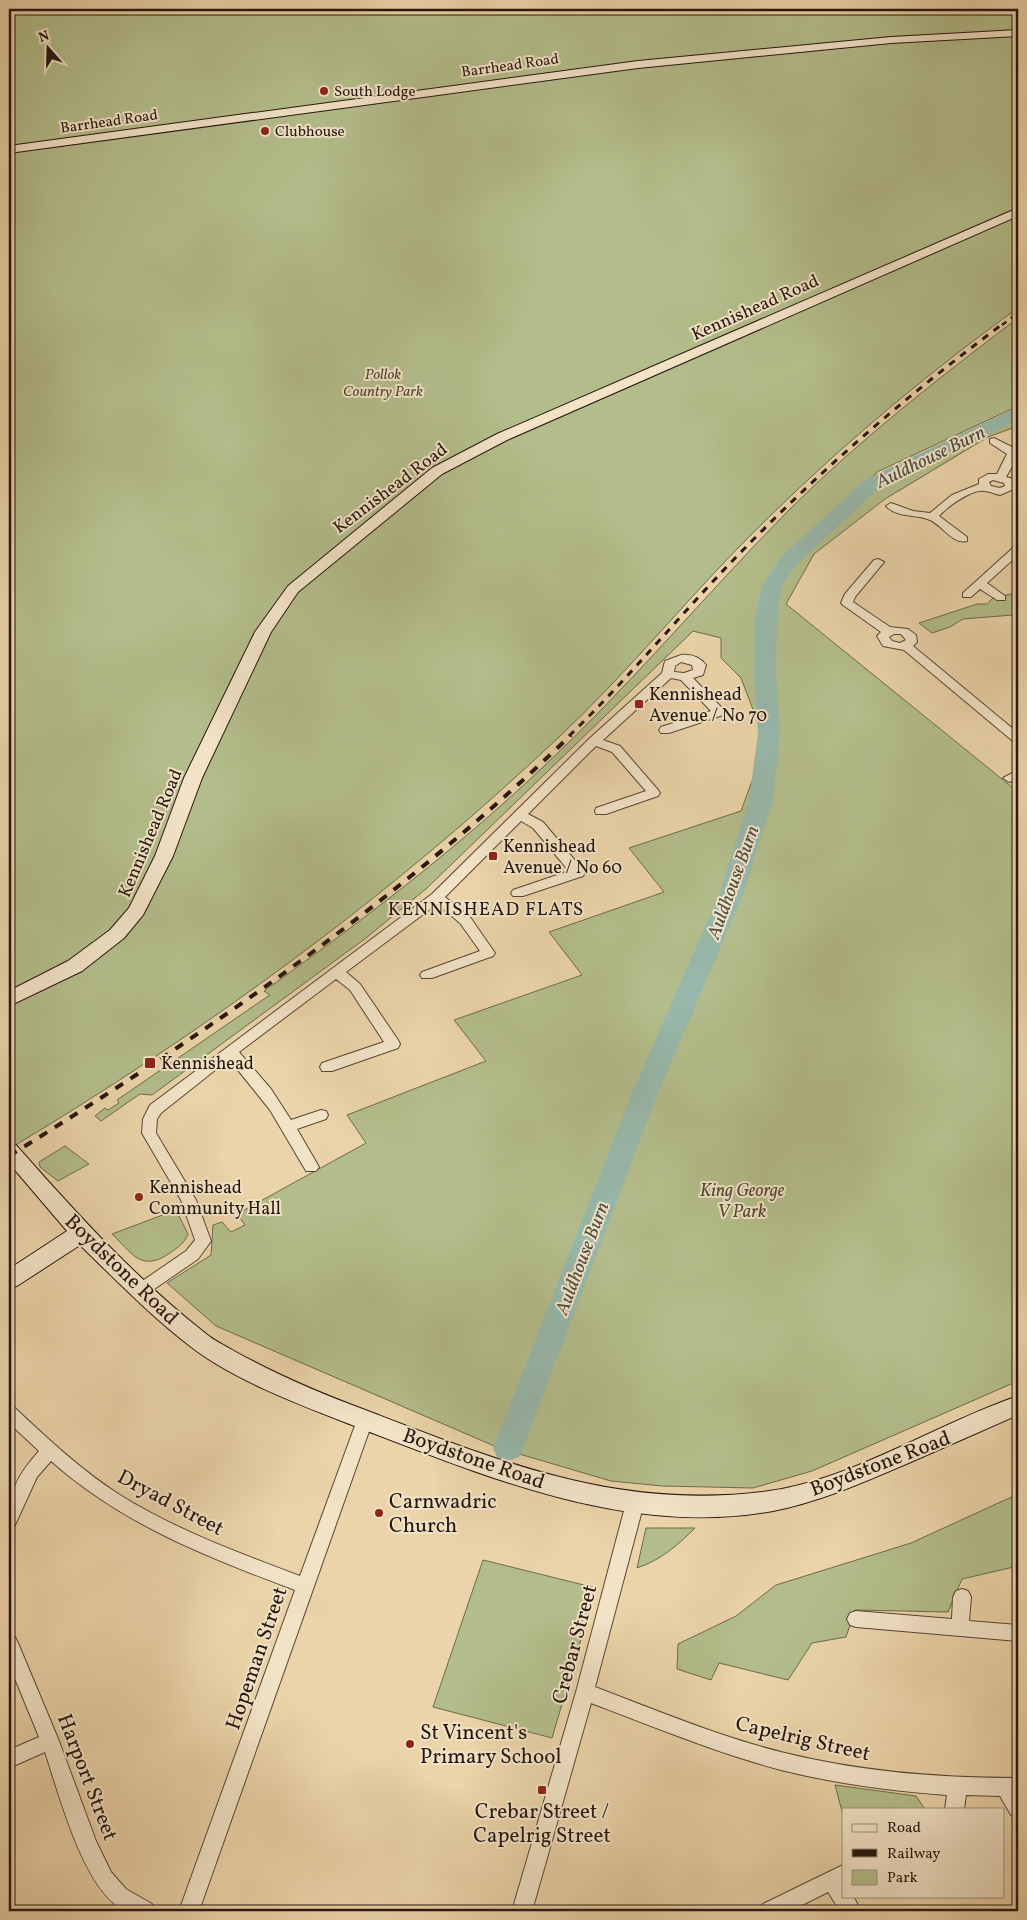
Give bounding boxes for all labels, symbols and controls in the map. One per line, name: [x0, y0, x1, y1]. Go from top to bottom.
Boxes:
north arrow: [22, 22, 72, 72]
text: N: [36, 27, 52, 48]
street label: Barrhead Road: [460, 49, 560, 84]
place label: South Lodge: [334, 82, 416, 103]
marker: South Lodge: [318, 85, 330, 97]
street label: Barrhead Road: [59, 105, 159, 140]
place label: Clubhouse: [275, 122, 345, 143]
marker: Clubhouse: [259, 125, 271, 137]
street label: Kennishead Road: [688, 269, 823, 348]
park label: Pollok Country Park: [343, 365, 423, 403]
water label: Auldhouse Burn: [871, 420, 990, 496]
street label: Kennishead Road: [329, 438, 453, 540]
place label: Kennishead Avenue / No 70: [649, 683, 767, 729]
marker: Kennishead Avenue / No 70: [633, 698, 645, 710]
street label: Kennishead Road: [113, 766, 190, 902]
water label: Auldhouse Burn: [701, 822, 766, 944]
place label: Kennishead Avenue / No 60: [503, 835, 622, 881]
marker: Kennishead Avenue / No 60: [487, 850, 499, 862]
district label: KENNISHEAD FLATS: [388, 897, 584, 923]
place label: Kennishead: [161, 1052, 254, 1077]
marker: Kennishead: [143, 1056, 157, 1070]
place label: Kennishead Community Hall: [149, 1176, 281, 1222]
park label: King George V Park: [700, 1179, 785, 1225]
marker: Kennishead Community Hall: [133, 1191, 145, 1203]
water label: Auldhouse Burn: [549, 1198, 616, 1320]
street label: Boydstone Road: [57, 1208, 184, 1332]
street label: Boydstone Road: [399, 1422, 548, 1497]
street label: Boydstone Road: [806, 1424, 955, 1505]
street label: Dryad Street: [112, 1463, 229, 1544]
place label: Carnwadric Church: [389, 1488, 497, 1541]
marker: Carnwadric Church: [373, 1507, 385, 1519]
street label: Crebar Street: [546, 1581, 605, 1707]
street label: Hopeman Street: [219, 1583, 296, 1734]
street label: Harport Street: [49, 1710, 124, 1845]
street label: Capelrig Street: [732, 1710, 873, 1769]
place label: St Vincent's Primary School: [420, 1719, 561, 1772]
marker: St Vincent's Primary School: [404, 1738, 416, 1750]
marker: Crebar Street / Capelrig Street: [536, 1784, 548, 1796]
place label: Crebar Street / Capelrig Street: [473, 1798, 611, 1851]
legend: [842, 1808, 1004, 1898]
text: Road: [887, 1818, 921, 1839]
text: Railway: [887, 1844, 940, 1865]
text: Park: [887, 1868, 918, 1889]

